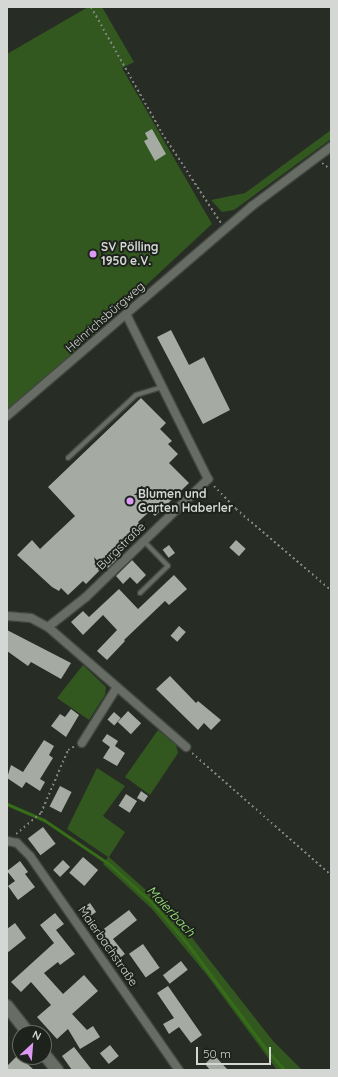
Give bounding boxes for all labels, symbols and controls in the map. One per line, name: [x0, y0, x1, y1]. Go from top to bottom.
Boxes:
place label: SV Pölling 1950 e.V.: [101, 240, 159, 268]
marker: SV Pölling 1950 e.V.: [88, 249, 98, 259]
street label: Heinrichsbürgweg: [63, 279, 147, 355]
place label: Blumen und Garten Haberler: [138, 487, 233, 515]
marker: Blumen und Garten Haberler: [125, 496, 135, 506]
street label: Burgstraße: [94, 519, 148, 573]
water label: Maierbach: [144, 882, 198, 940]
street label: Maierbachstraße: [75, 903, 141, 989]
north arrow: [12, 1025, 52, 1065]
text: N: [30, 1027, 44, 1043]
scale bar: [198, 1039, 273, 1065]
text: 50 m: [203, 1046, 231, 1061]

